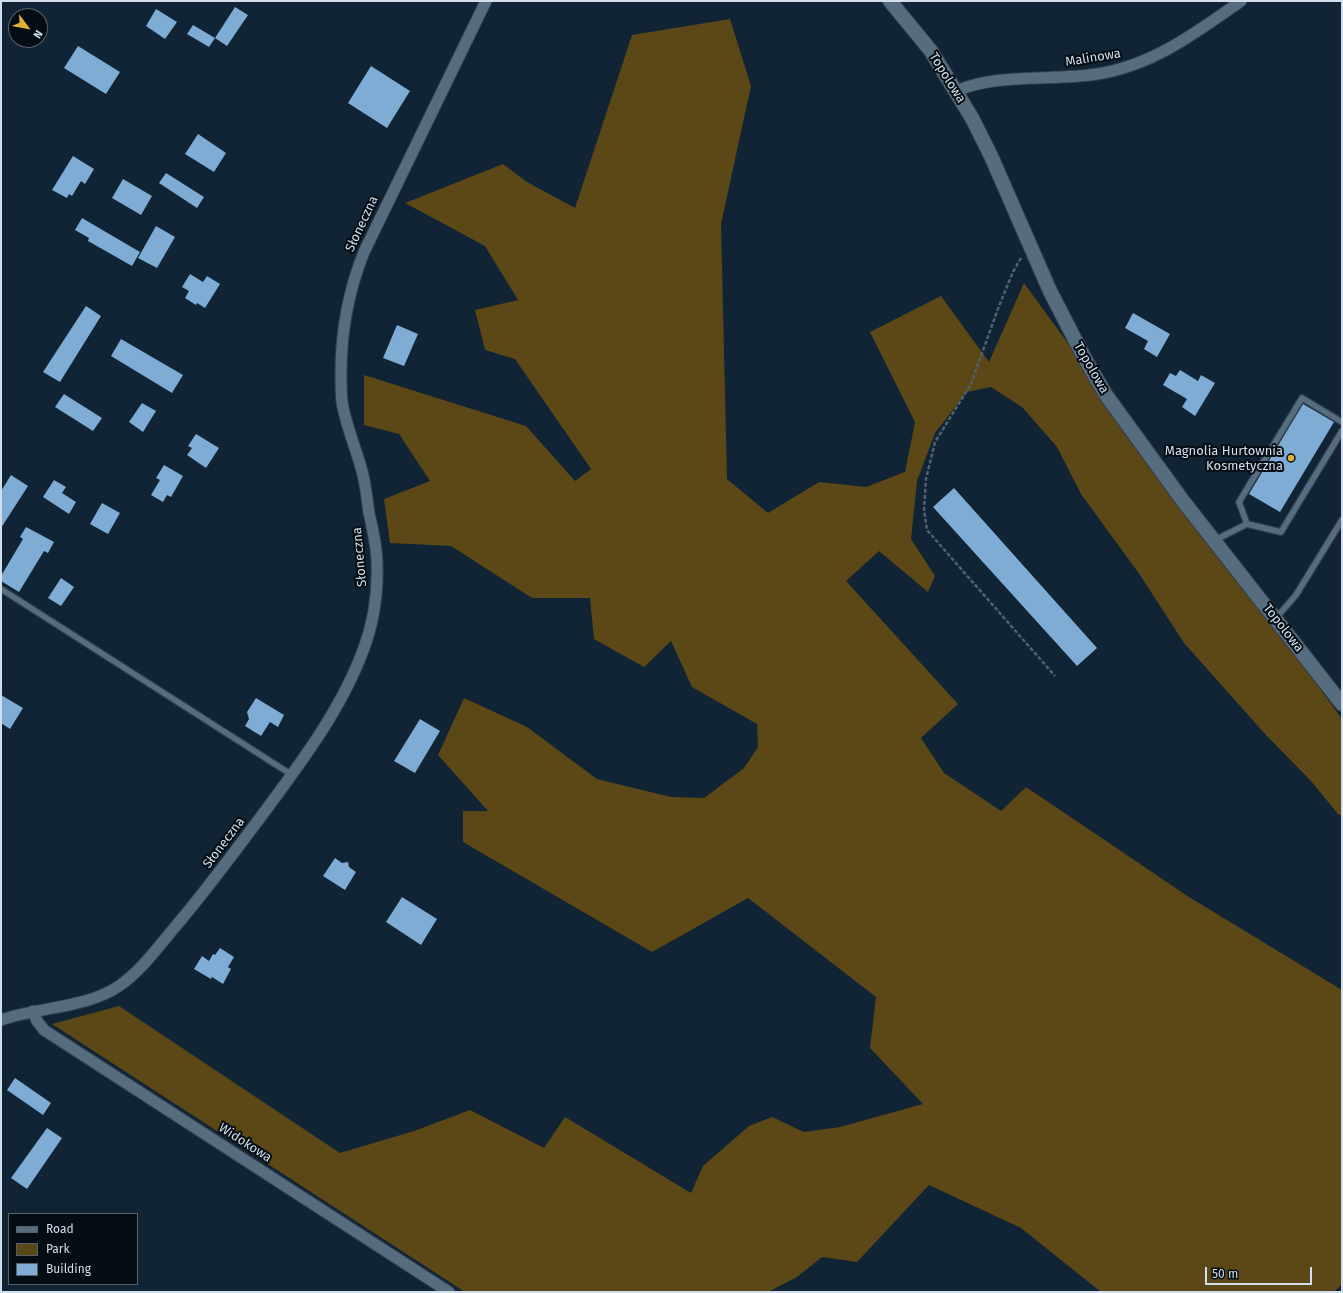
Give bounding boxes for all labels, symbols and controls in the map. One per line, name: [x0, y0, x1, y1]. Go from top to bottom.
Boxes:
north arrow: [8, 8, 48, 48]
text: N: [30, 28, 45, 41]
street label: Malinowa: [1064, 46, 1122, 70]
street label: Topolowa: [925, 50, 969, 106]
street label: Słoneczna: [342, 194, 382, 254]
street label: Topolowa: [1070, 340, 1112, 396]
place label: Magnolia Hurtownia Kosmetyczna: [1165, 443, 1283, 474]
marker: Magnolia Hurtownia Kosmetyczna: [1286, 453, 1296, 463]
street label: Słoneczna: [350, 526, 370, 588]
street label: Topolowa: [1259, 601, 1307, 655]
street label: Słoneczna: [200, 814, 248, 872]
street label: Widokowa: [216, 1120, 274, 1166]
legend: [8, 1213, 138, 1285]
text: Road: [46, 1222, 74, 1236]
text: Park: [46, 1242, 70, 1256]
scale bar: [1207, 1259, 1314, 1285]
text: Building: [46, 1262, 91, 1276]
text: 50 m: [1212, 1267, 1238, 1281]

